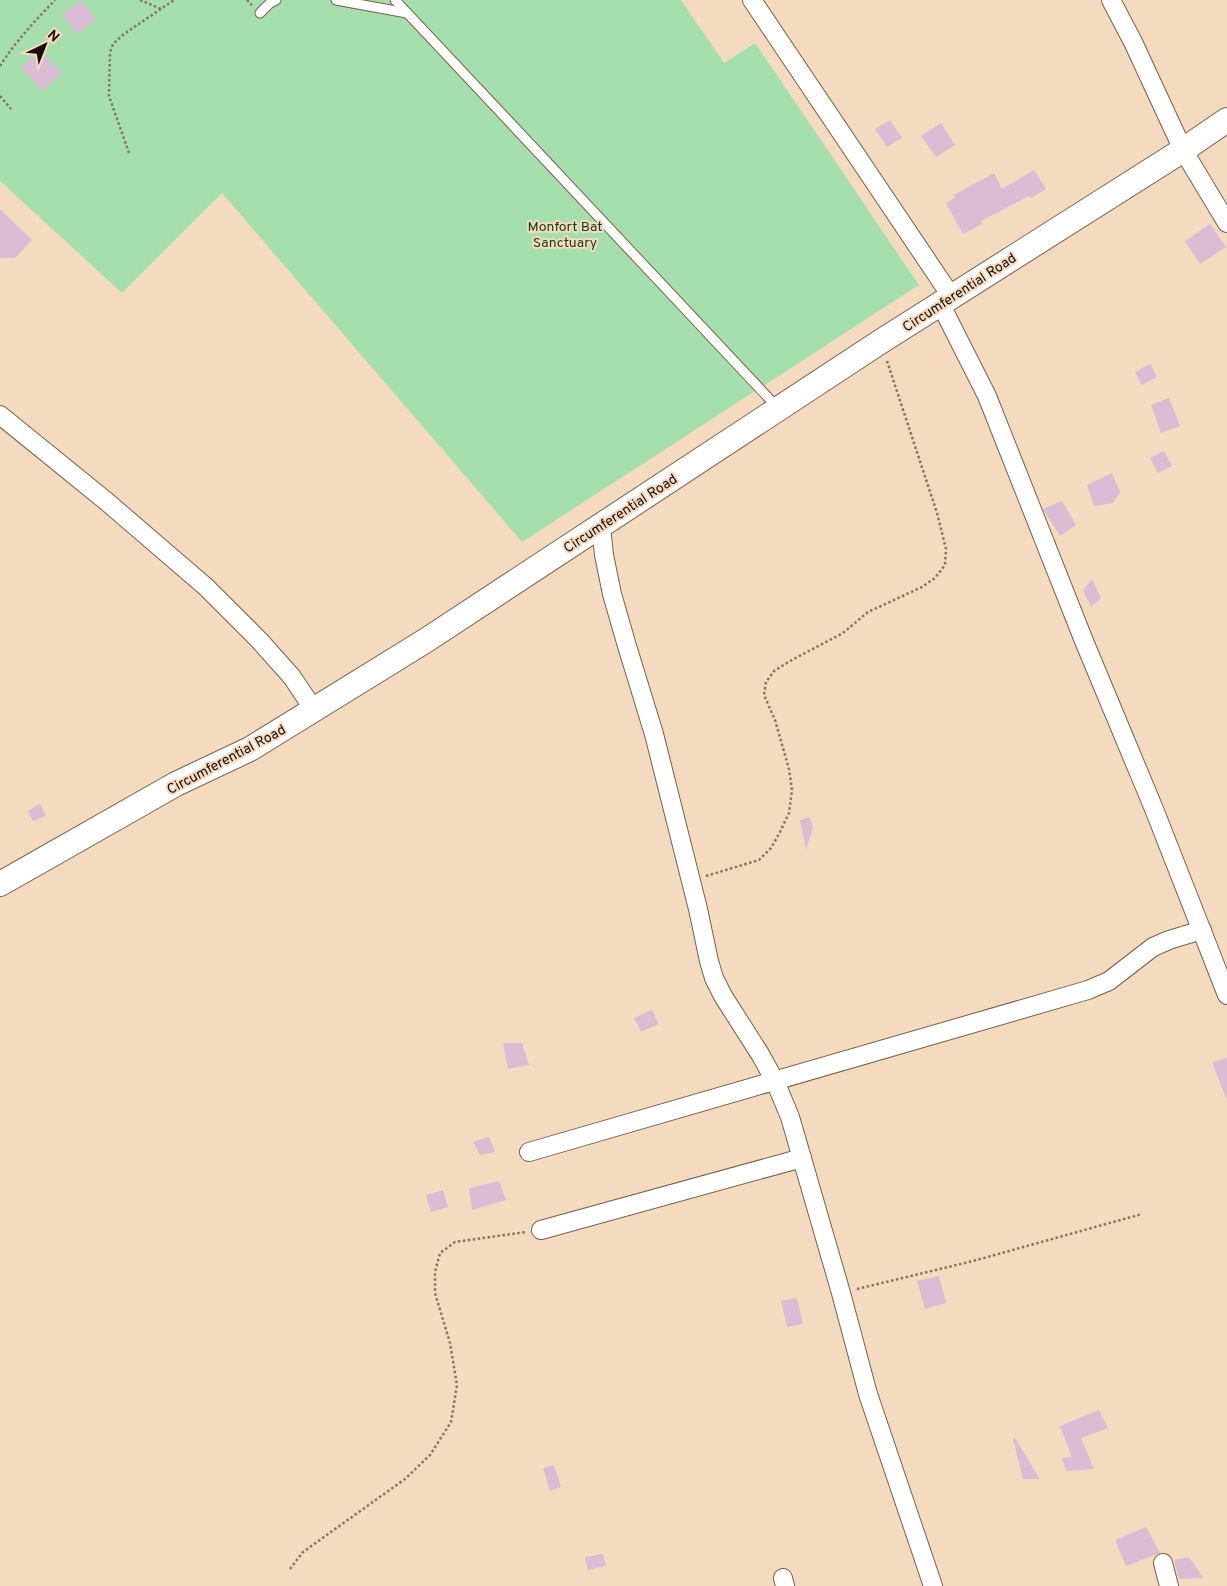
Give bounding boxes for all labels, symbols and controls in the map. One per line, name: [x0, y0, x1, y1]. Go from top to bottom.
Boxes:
north arrow: [20, 20, 70, 70]
text: N: [43, 27, 62, 46]
park label: Monfort Bat Sanctuary: [528, 219, 602, 252]
street label: Circumferential Road: [900, 250, 1020, 336]
street label: Circumferential Road: [561, 471, 681, 557]
street label: Circumferential Road: [164, 722, 289, 799]

